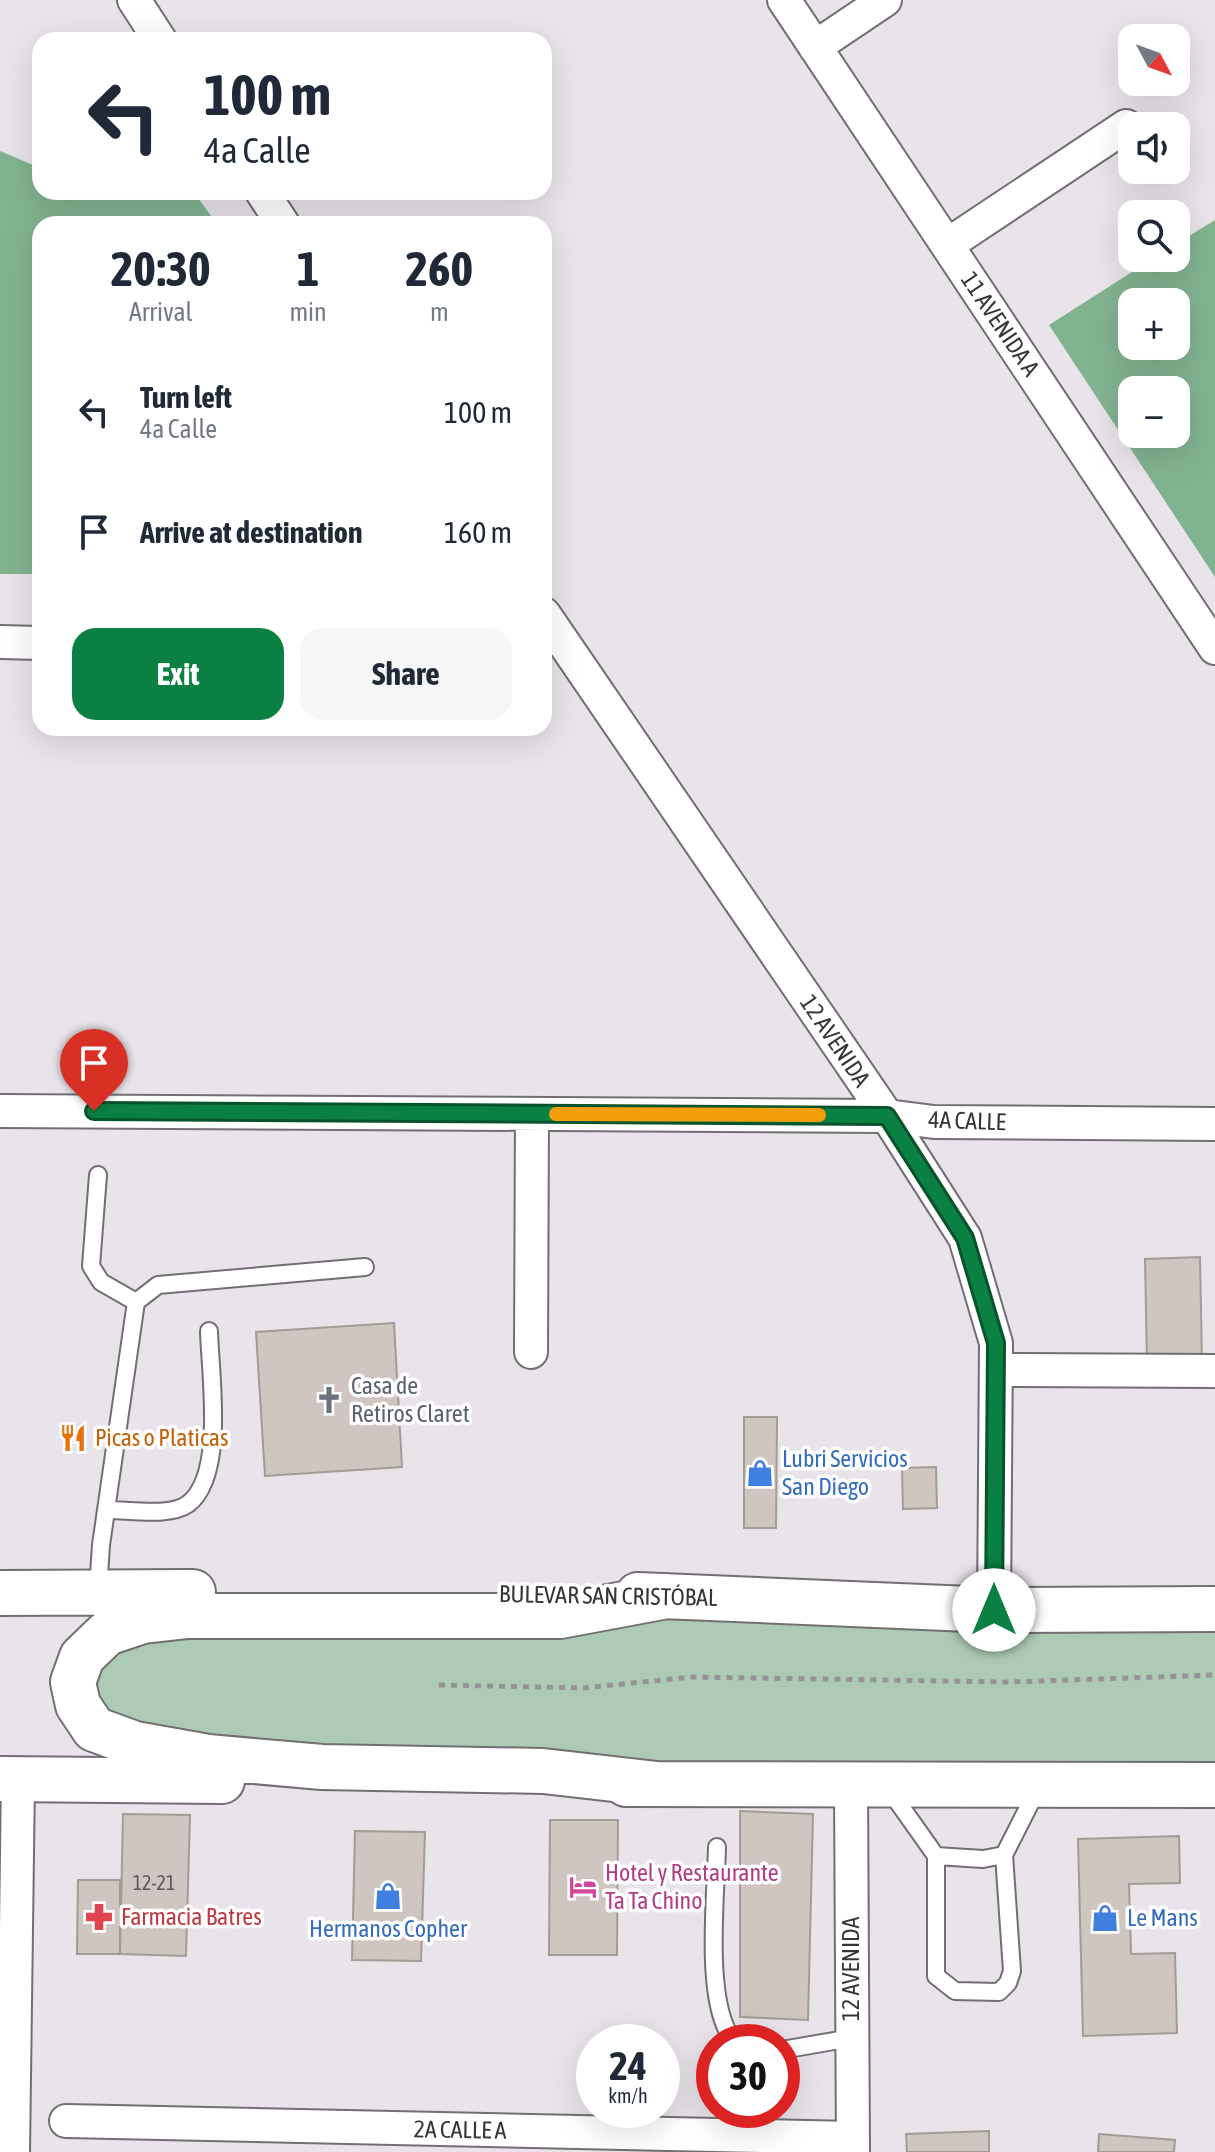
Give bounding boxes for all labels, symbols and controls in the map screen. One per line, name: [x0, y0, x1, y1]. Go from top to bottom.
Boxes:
north arrow: [1118, 24, 1190, 96]
map controls: [1118, 24, 1190, 448]
text: 100 m: [204, 63, 331, 127]
icon: left: [72, 64, 176, 168]
button: sound: [1118, 112, 1190, 184]
text: 4a Calle: [204, 129, 311, 171]
button: search: [1118, 200, 1190, 272]
text: 20:30: [111, 241, 211, 296]
text: 1: [297, 241, 319, 296]
text: 260: [406, 241, 473, 296]
street label: 11 AVENIDA A: [956, 267, 1045, 381]
button: +: [1118, 288, 1190, 360]
text: Arrival: [129, 297, 192, 327]
text: min: [289, 297, 327, 327]
text: m: [430, 297, 449, 327]
button: −: [1118, 376, 1190, 448]
text: Turn left: [140, 380, 232, 414]
icon: left: [72, 390, 116, 434]
text: 100 m: [444, 395, 512, 429]
text: 4a Calle: [140, 414, 217, 444]
icon: arrive: [72, 510, 116, 554]
text: Arrive at destination: [140, 515, 362, 549]
text: 160 m: [444, 515, 512, 549]
button: Exit: [72, 628, 284, 720]
button: Share: [300, 628, 512, 720]
street label: 12 AVENIDA: [795, 990, 876, 1092]
pin: [60, 1029, 128, 1111]
icon: arrive: [72, 1041, 116, 1085]
street label: 4A CALLE: [928, 1106, 1006, 1135]
place label: Casa de Retiros Claret: [351, 1372, 470, 1427]
church icon: Casa de Retiros Claret: [314, 1385, 344, 1415]
restaurant icon: Picas o Platicas: [58, 1423, 88, 1453]
place label: Picas o Platicas: [95, 1424, 228, 1451]
place label: Lubri Servicios San Diego: [782, 1445, 908, 1500]
shop icon: Lubri Servicios San Diego: [745, 1458, 775, 1488]
position arrow: [952, 1568, 1036, 1652]
street label: BULEVAR SAN CRISTÓBAL: [499, 1580, 718, 1611]
place label: Hotel y Restaurante Ta Ta Chino: [605, 1859, 779, 1914]
house number: 12-21: [133, 1871, 175, 1894]
hotel icon: Hotel y Restaurante Ta Ta Chino: [568, 1872, 598, 1902]
shop icon: Hermanos Copher: [373, 1881, 403, 1911]
pharmacy icon: Farmacia Batres: [84, 1902, 114, 1932]
place label: Farmacia Batres: [121, 1903, 262, 1930]
shop icon: Le Mans: [1090, 1903, 1120, 1933]
place label: Le Mans: [1127, 1904, 1198, 1931]
place label: Hermanos Copher: [309, 1915, 468, 1942]
street label: 12 AVENIDA: [837, 1916, 864, 2021]
speed limit sign: 30: [696, 2024, 800, 2128]
text: 24: [609, 2043, 647, 2088]
text: km/h: [608, 2084, 648, 2107]
street label: 2A CALLE A: [413, 2115, 507, 2144]

